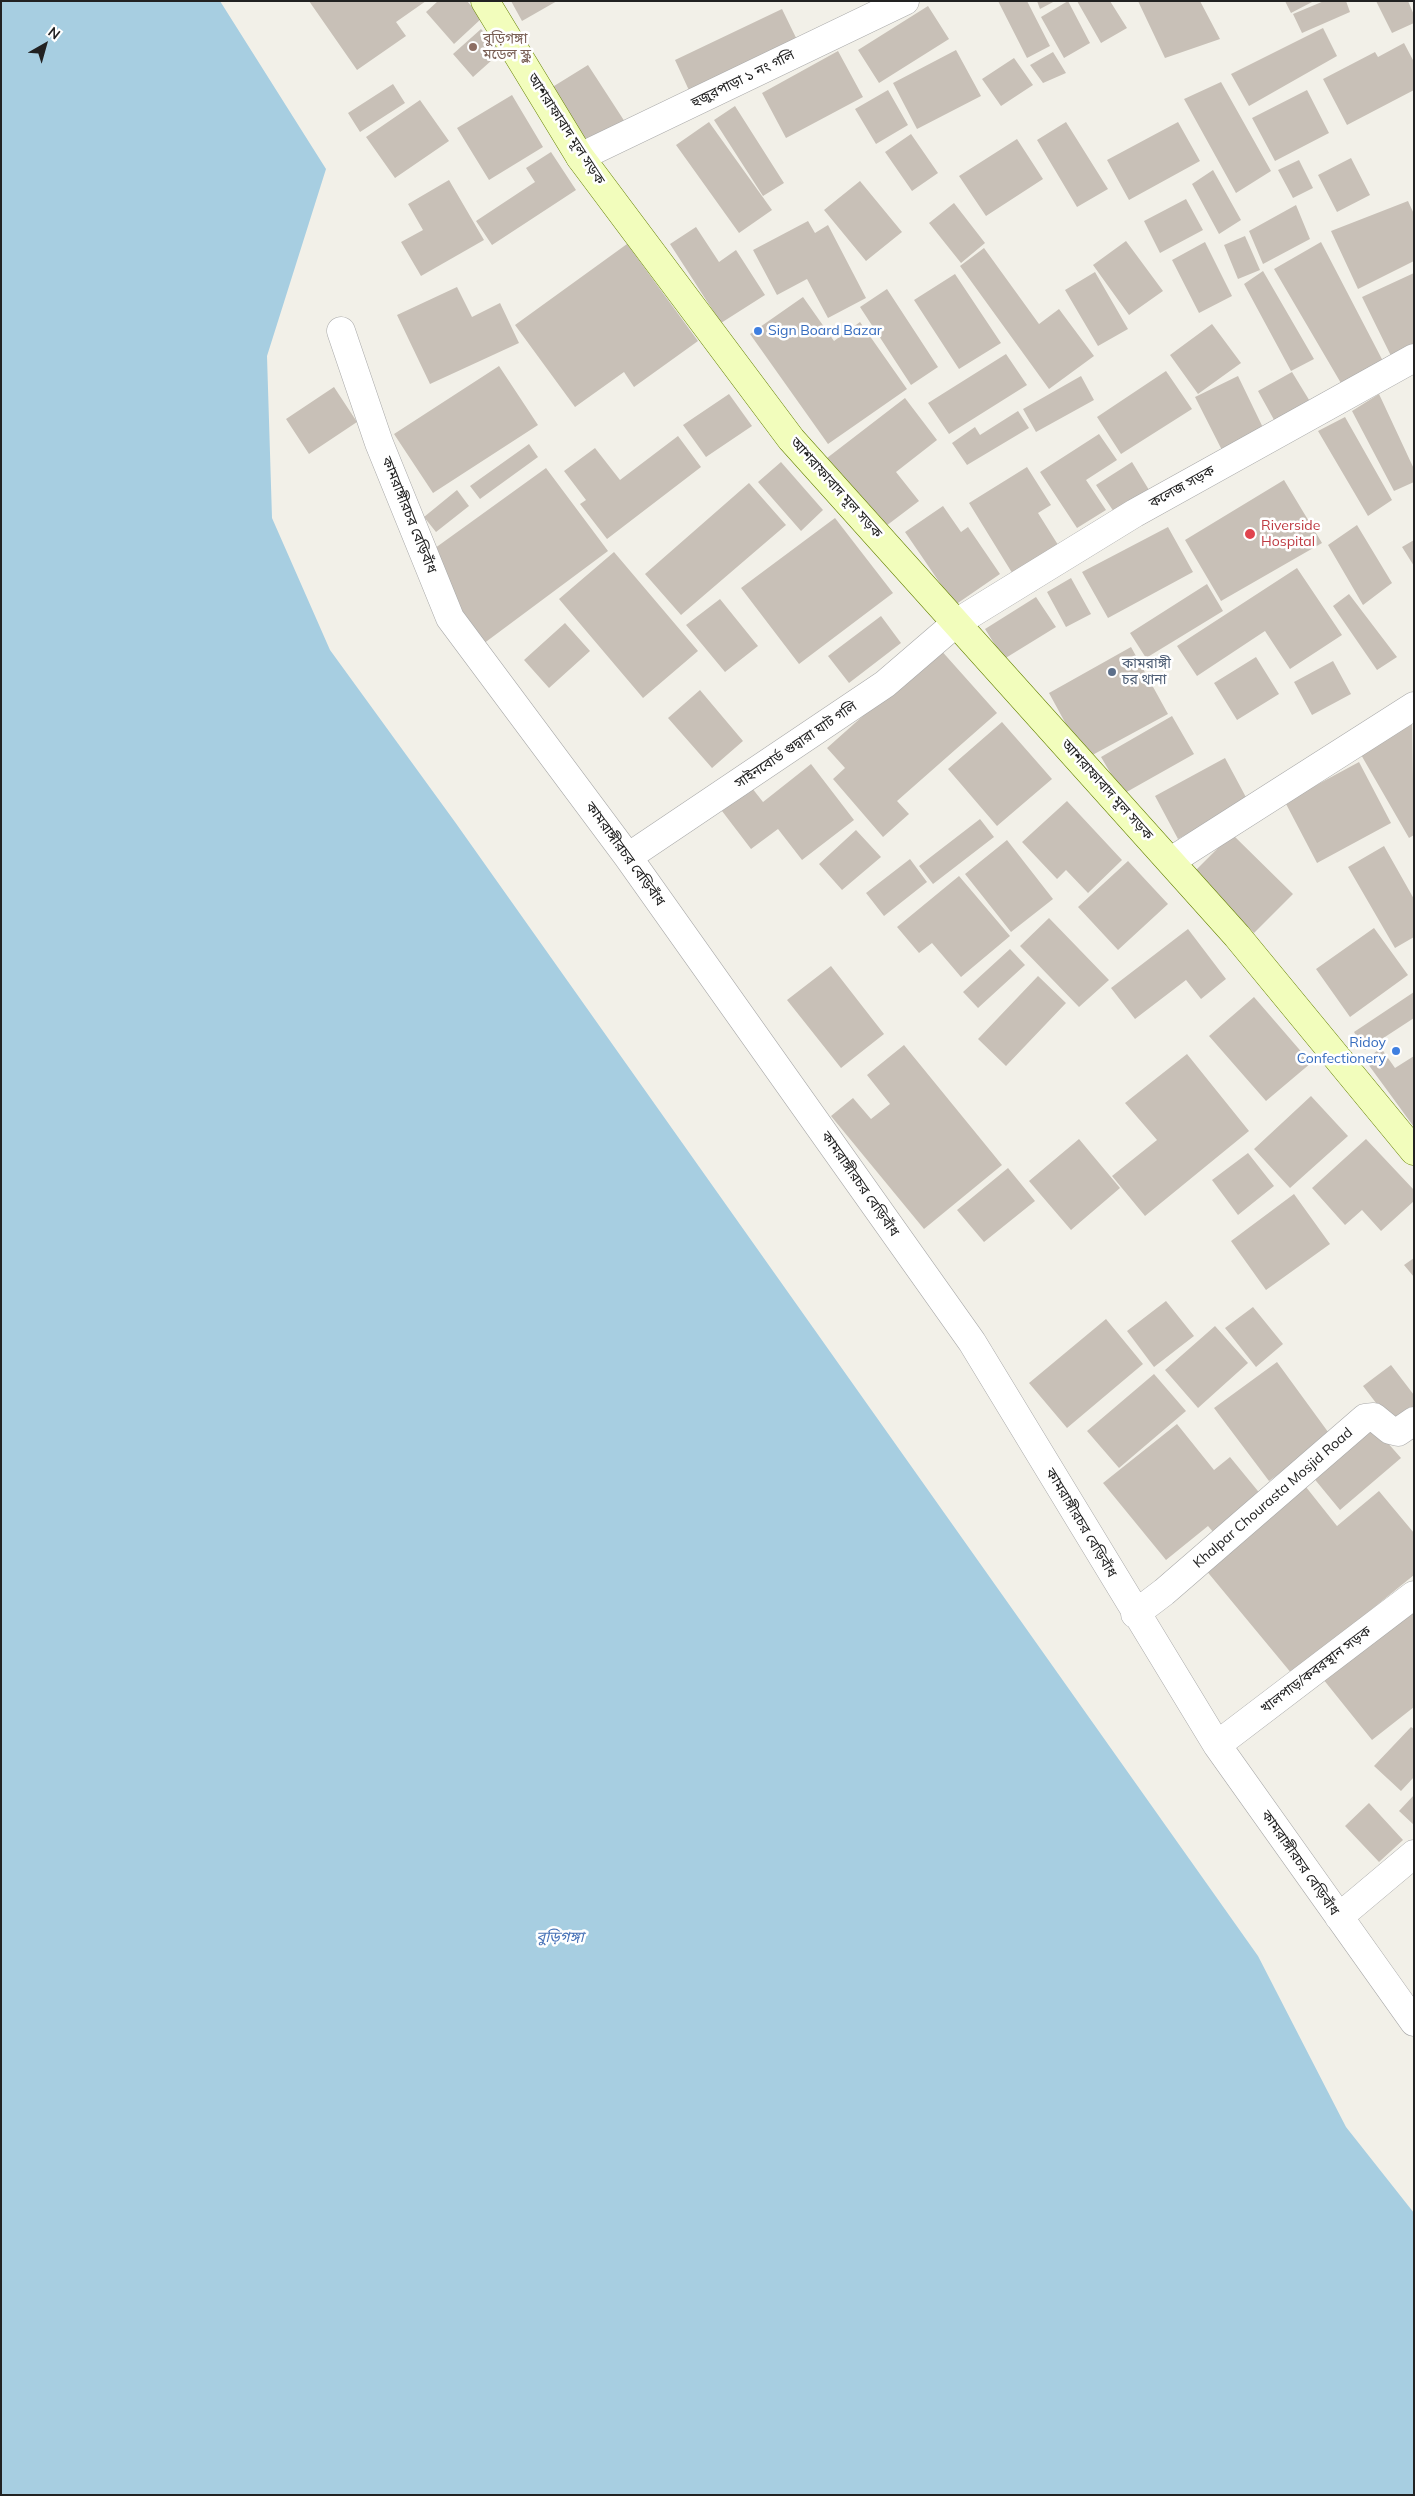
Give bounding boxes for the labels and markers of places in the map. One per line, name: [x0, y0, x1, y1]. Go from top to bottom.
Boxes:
place label: বুড়িগঙ্গা মডেল স্কুল: [483, 31, 531, 64]
marker: বুড়িগঙ্গা মডেল স্কুল: [467, 41, 479, 53]
place label: Sign Board Bazar: [768, 323, 882, 339]
marker: Sign Board Bazar: [752, 325, 764, 337]
place label: Riverside Hospital: [1261, 518, 1320, 550]
marker: Riverside Hospital: [1243, 527, 1257, 541]
place label: কামরাঙ্গী চর থানা: [1122, 656, 1171, 689]
marker: কামরাঙ্গী চর থানা: [1106, 666, 1118, 678]
place label: Ridoy Confectionery: [1297, 1035, 1386, 1068]
marker: Ridoy Confectionery: [1390, 1045, 1402, 1057]

